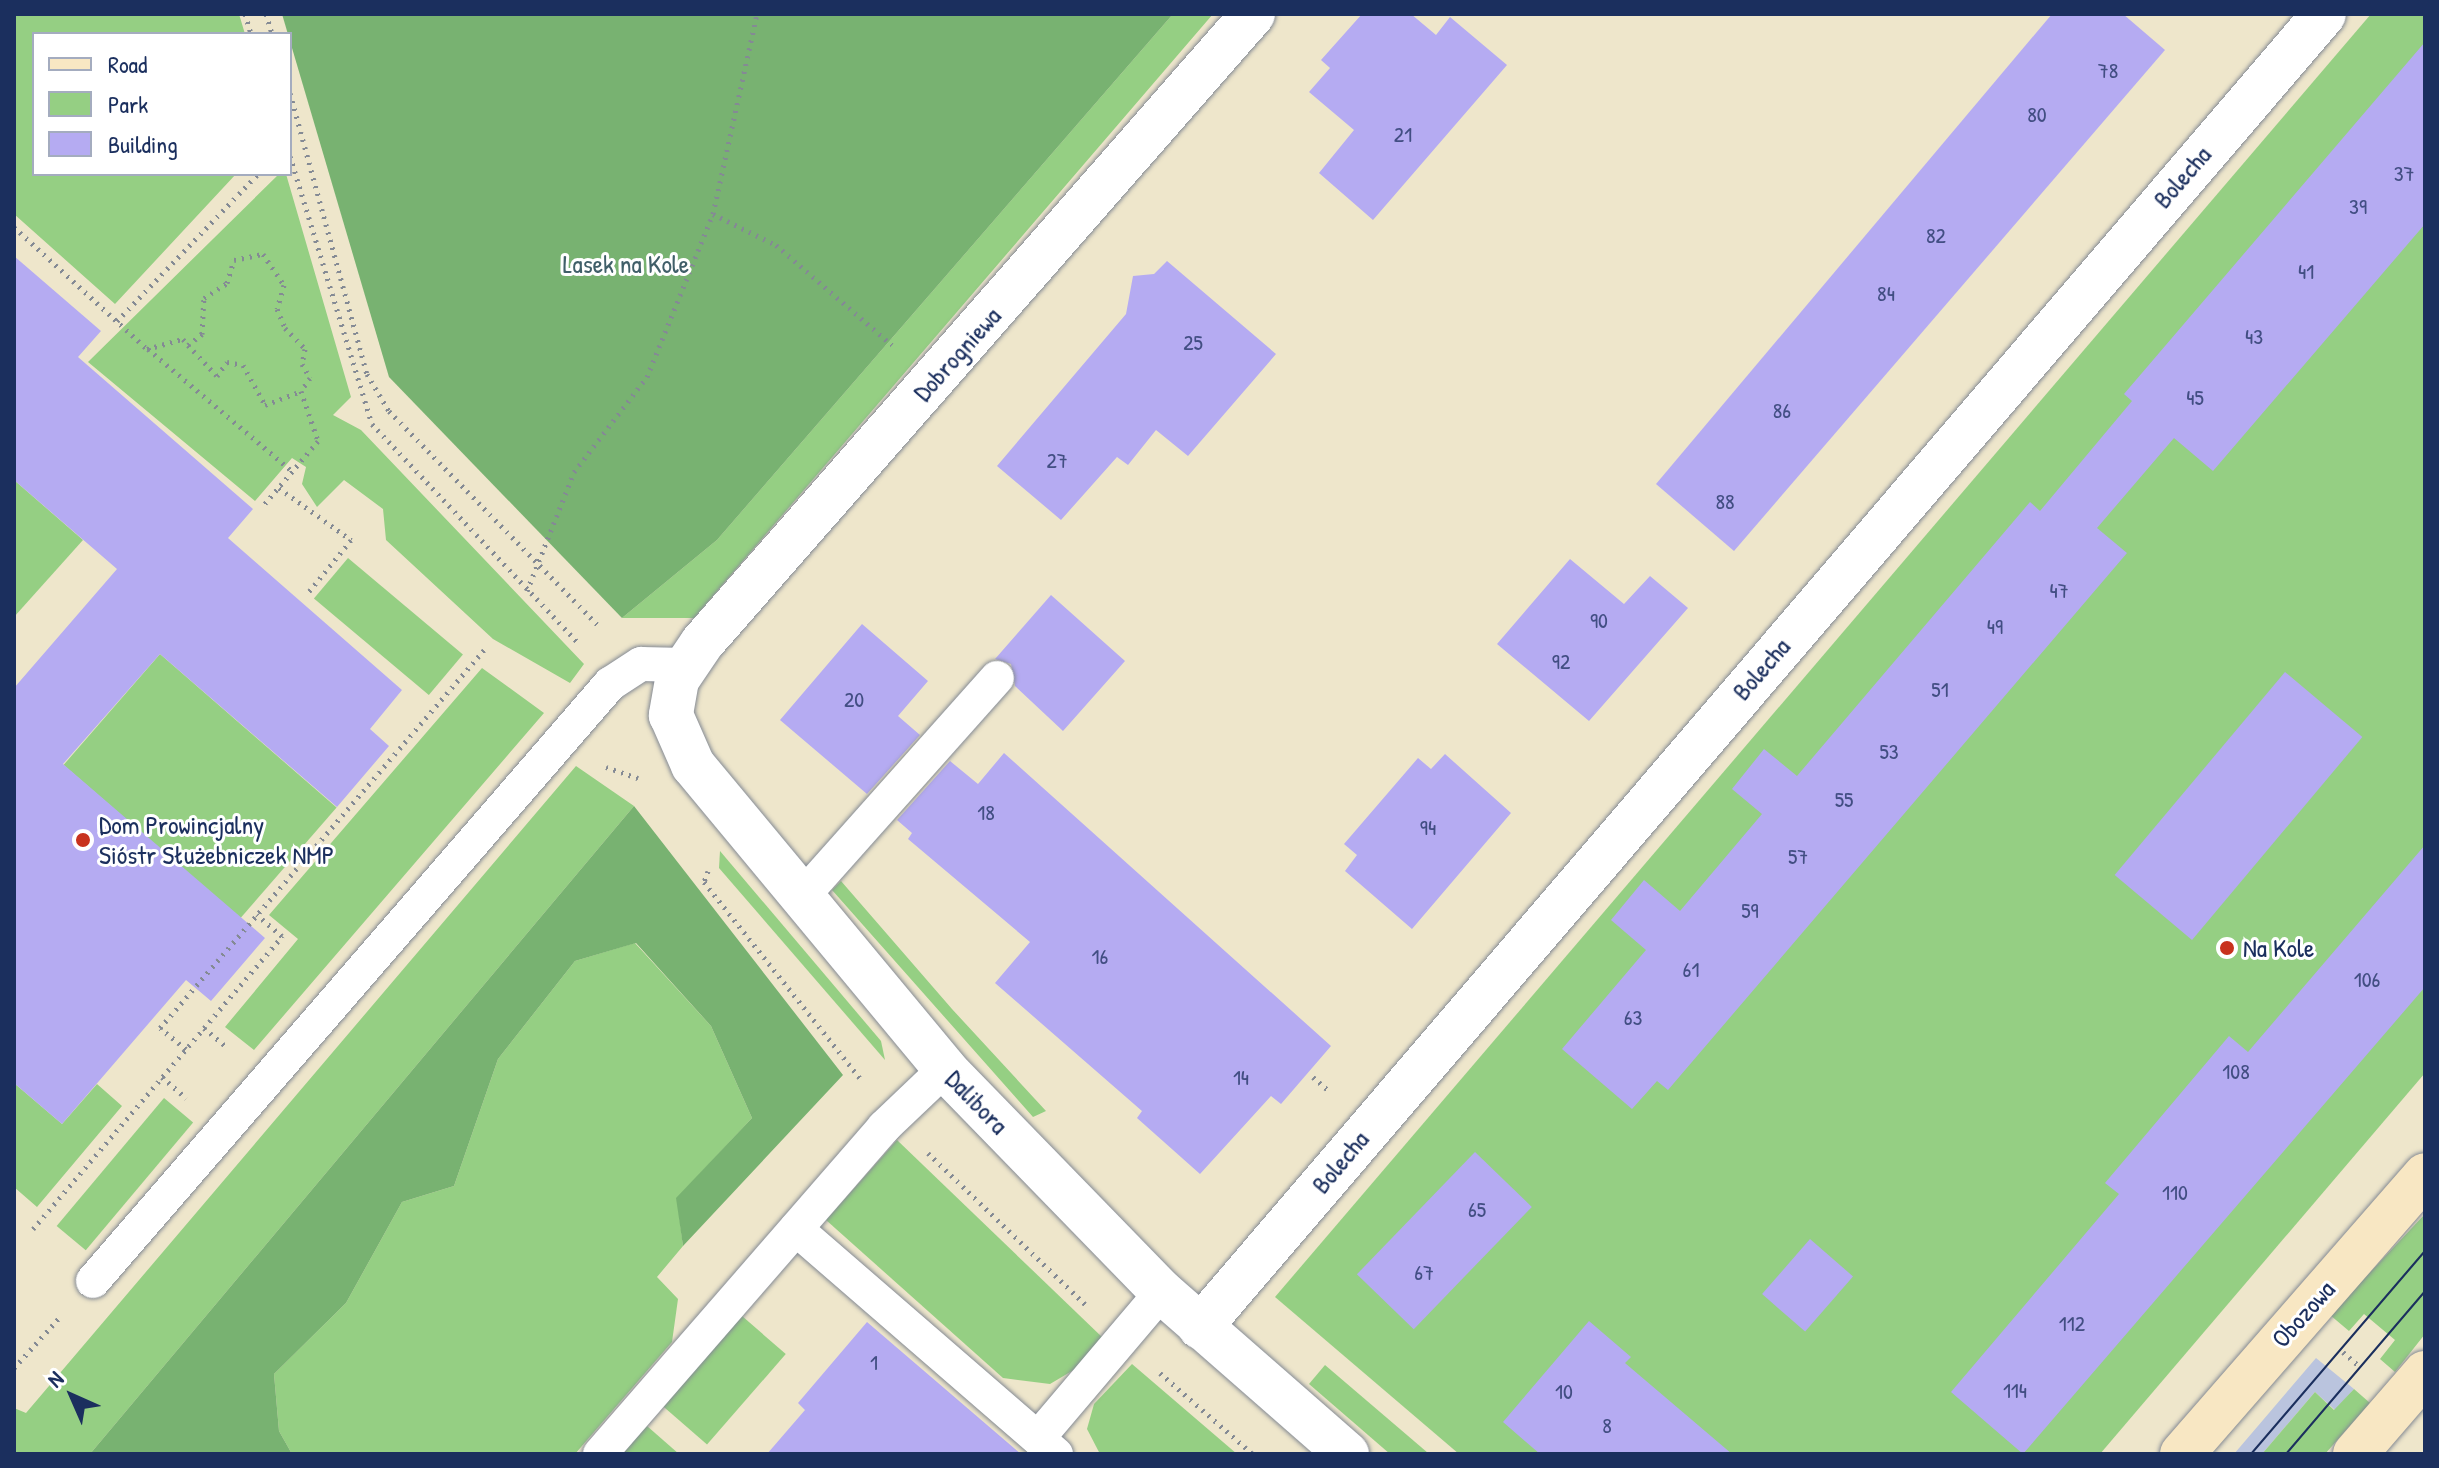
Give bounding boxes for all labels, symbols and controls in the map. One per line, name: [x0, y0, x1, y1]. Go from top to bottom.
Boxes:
legend: [32, 32, 292, 176]
text: Road: [108, 48, 147, 80]
house number: 78: [2098, 58, 2118, 84]
text: Park: [108, 88, 148, 120]
house number: 80: [2027, 102, 2047, 128]
house number: 21: [1394, 122, 1412, 148]
text: Building: [108, 128, 178, 160]
street label: Bolecha: [2147, 140, 2217, 214]
house number: 37: [2394, 161, 2414, 187]
house number: 39: [2349, 194, 2367, 220]
house number: 82: [1926, 223, 1946, 249]
park label: Lasek na Kole: [563, 248, 689, 280]
house number: 41: [2298, 259, 2314, 285]
house number: 84: [1877, 281, 1895, 307]
street label: Dobrogniewa: [907, 301, 1007, 407]
house number: 43: [2245, 324, 2263, 350]
house number: 25: [1183, 330, 1203, 356]
house number: 45: [2186, 385, 2204, 411]
house number: 86: [1773, 398, 1791, 424]
house number: 27: [1046, 448, 1068, 474]
house number: 88: [1715, 489, 1735, 515]
house number: 47: [2049, 578, 2069, 604]
house number: 90: [1590, 608, 1608, 634]
house number: 49: [1987, 614, 2003, 640]
street label: Bolecha: [1726, 632, 1796, 706]
house number: 92: [1552, 649, 1570, 675]
house number: 51: [1931, 677, 1949, 703]
house number: 20: [844, 687, 864, 713]
house number: 53: [1879, 739, 1899, 765]
house number: 55: [1835, 787, 1853, 813]
house number: 18: [977, 800, 995, 826]
place label: Dom Prowincjalny Sióstr Służebniczek NMP: [99, 809, 334, 870]
house number: 94: [1420, 815, 1436, 841]
marker: Dom Prowincjalny Sióstr Służebniczek NMP: [74, 831, 92, 849]
house number: 57: [1788, 844, 1808, 870]
house number: 59: [1741, 898, 1759, 924]
place label: Na Kole: [2243, 932, 2314, 964]
marker: Na Kole: [2218, 939, 2236, 957]
house number: 16: [1092, 944, 1108, 970]
house number: 61: [1683, 957, 1699, 983]
house number: 106: [2354, 967, 2380, 993]
house number: 63: [1624, 1005, 1642, 1031]
house number: 108: [2222, 1059, 2250, 1085]
street label: Dalibora: [939, 1064, 1015, 1140]
house number: 14: [1233, 1065, 1249, 1091]
street label: Bolecha: [1305, 1124, 1375, 1200]
house number: 110: [2162, 1180, 2188, 1206]
house number: 65: [1468, 1197, 1486, 1223]
house number: 67: [1414, 1260, 1434, 1286]
street label: Obozowa: [2265, 1274, 2341, 1354]
house number: 112: [2059, 1311, 2085, 1337]
house number: 1: [870, 1350, 878, 1376]
north arrow: [32, 1356, 112, 1436]
text: N: [40, 1364, 70, 1394]
house number: 114: [2003, 1378, 2027, 1404]
house number: 10: [1555, 1379, 1573, 1405]
house number: 8: [1602, 1413, 1612, 1439]

